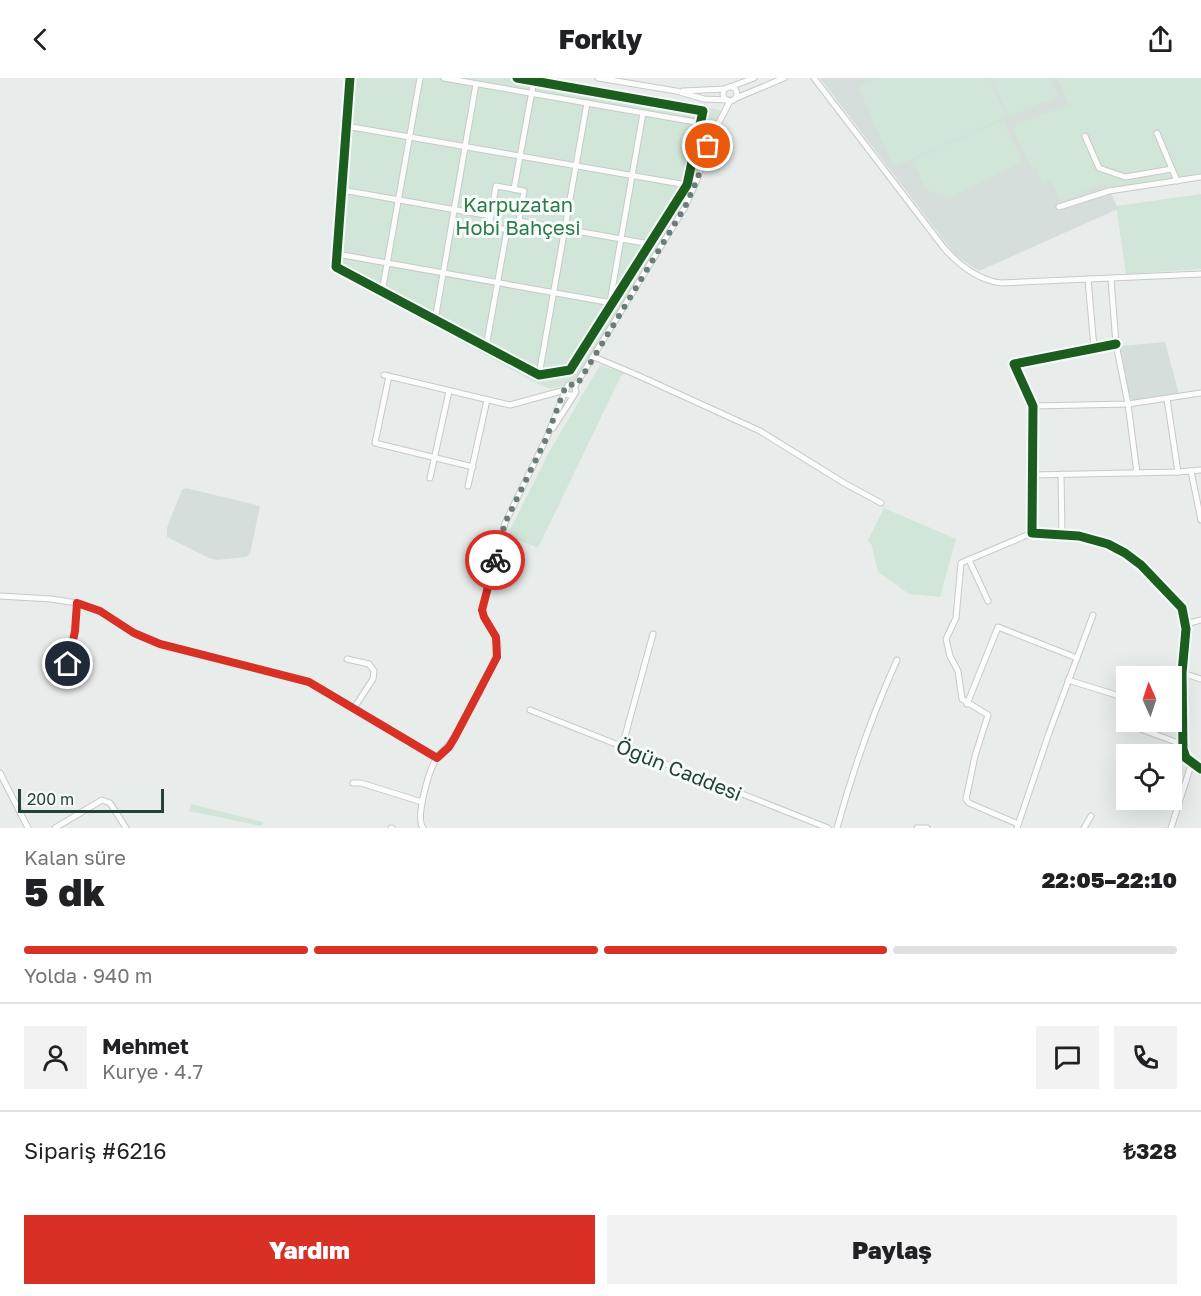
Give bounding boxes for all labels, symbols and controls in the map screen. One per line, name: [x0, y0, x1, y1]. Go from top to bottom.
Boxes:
icon: back: [24, 23, 57, 56]
text: Forkly: [559, 23, 642, 55]
icon: share: [1144, 23, 1177, 56]
pin: [682, 120, 733, 171]
icon: bag: [691, 129, 724, 162]
park label: Karpuzatan Hobi Bahçesi: [455, 192, 581, 239]
courier: [465, 530, 525, 590]
icon: bike: [479, 544, 512, 577]
pin: [42, 638, 93, 689]
icon: home: [51, 647, 84, 680]
north arrow: [1116, 666, 1182, 732]
map controls: [1116, 666, 1182, 810]
street label: Öğün Caddesi: [613, 733, 746, 805]
button: locate: [1116, 744, 1182, 810]
scale bar: [18, 786, 164, 814]
text: 200 m: [27, 789, 74, 809]
text: Kalan süre: [24, 845, 126, 869]
text: 22:05–22:10: [1042, 866, 1177, 893]
text: 5 dk: [24, 868, 105, 915]
text: Yolda · 940 m: [24, 963, 152, 987]
button: person: [24, 1026, 87, 1089]
button: chat: [1036, 1026, 1099, 1089]
button: phone: [1114, 1026, 1177, 1089]
text: Mehmet: [102, 1032, 189, 1059]
text: Kurye · 4.7: [102, 1059, 203, 1083]
text: Sipariş #6216: [24, 1137, 167, 1164]
text: ₺328: [1123, 1137, 1177, 1164]
button: Yardım: [24, 1215, 595, 1284]
button: Paylaş: [607, 1215, 1177, 1284]

